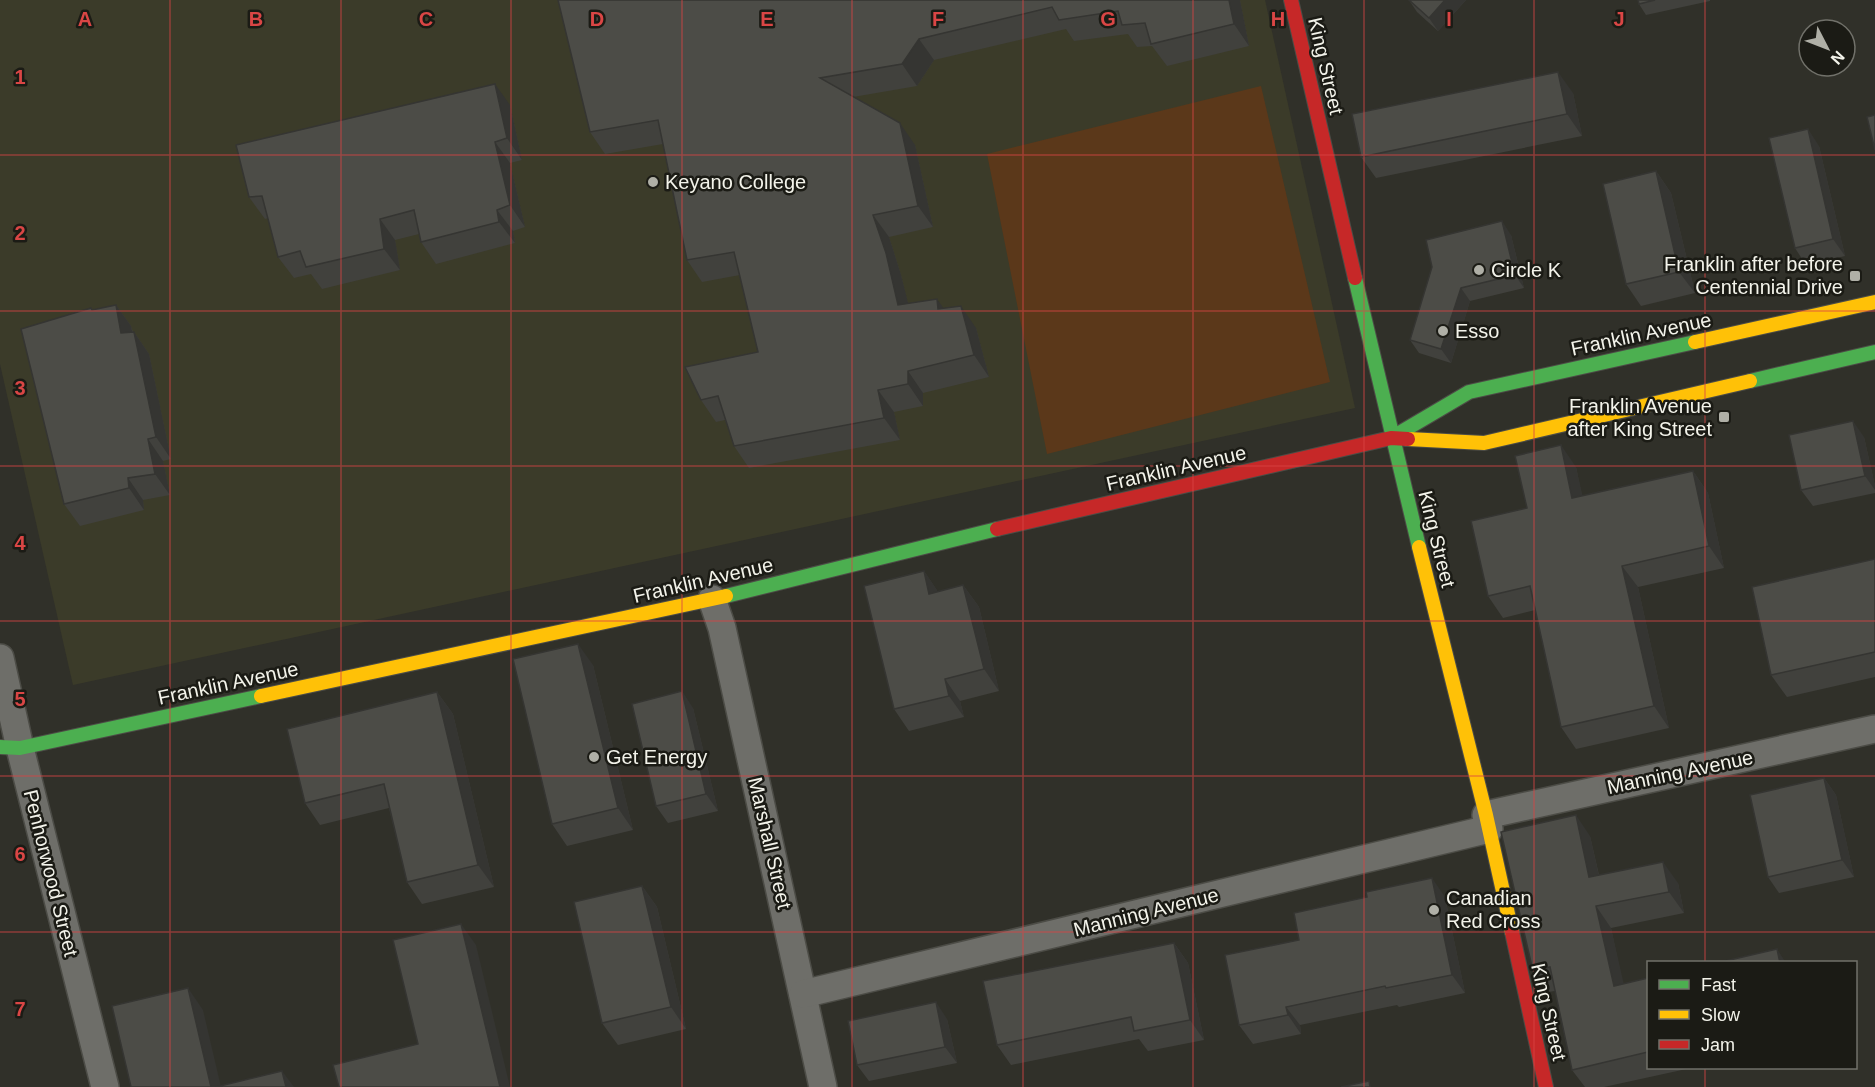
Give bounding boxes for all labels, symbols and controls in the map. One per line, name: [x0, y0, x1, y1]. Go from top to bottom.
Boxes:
text: A: [78, 8, 92, 30]
text: B: [249, 8, 263, 30]
text: C: [419, 8, 433, 30]
text: D: [590, 8, 604, 30]
text: E: [760, 8, 774, 30]
text: F: [932, 8, 944, 30]
text: G: [1100, 8, 1116, 30]
text: H: [1271, 8, 1285, 30]
text: I: [1446, 8, 1452, 30]
text: J: [1613, 8, 1625, 30]
street label: King Street: [1304, 15, 1348, 117]
north arrow: [1797, 18, 1857, 78]
text: N: [1828, 48, 1848, 68]
text: 1: [14, 66, 26, 88]
place label: Keyano College: [665, 171, 806, 193]
marker: Keyano College: [646, 175, 660, 189]
text: 2: [14, 222, 26, 244]
place label: Franklin after before Centennial Drive: [1664, 253, 1843, 298]
place label: Circle K: [1491, 259, 1562, 281]
marker: Circle K: [1472, 263, 1486, 277]
marker: Franklin after before Centennial Drive: [1848, 269, 1862, 283]
street label: Franklin Avenue: [1569, 308, 1713, 360]
place label: Esso: [1455, 320, 1499, 342]
marker: Esso: [1436, 324, 1450, 338]
text: 3: [14, 377, 26, 399]
place label: Franklin Avenue after King Street: [1567, 395, 1712, 440]
marker: Franklin Avenue after King Street: [1717, 410, 1731, 424]
street label: Franklin Avenue: [1104, 441, 1248, 495]
street label: King Street: [1414, 488, 1460, 590]
text: 4: [14, 532, 26, 554]
street label: Franklin Avenue: [631, 553, 775, 607]
street label: Franklin Avenue: [156, 657, 300, 709]
text: 5: [14, 688, 26, 710]
place label: Get Energy: [606, 746, 707, 768]
street label: Manning Avenue: [1605, 746, 1755, 798]
marker: Get Energy: [587, 750, 601, 764]
street label: Marshall Street: [744, 775, 796, 911]
street label: Penhorwood Street: [20, 787, 82, 959]
text: 6: [14, 843, 26, 865]
street label: Manning Avenue: [1071, 883, 1221, 941]
place label: Canadian Red Cross: [1446, 887, 1540, 932]
marker: Canadian Red Cross: [1427, 903, 1441, 917]
street label: King Street: [1527, 961, 1571, 1063]
legend: [1647, 961, 1857, 1069]
text: Fast: [1701, 975, 1736, 995]
text: 7: [14, 998, 26, 1020]
text: Slow: [1701, 1005, 1741, 1025]
text: Jam: [1701, 1035, 1735, 1055]

